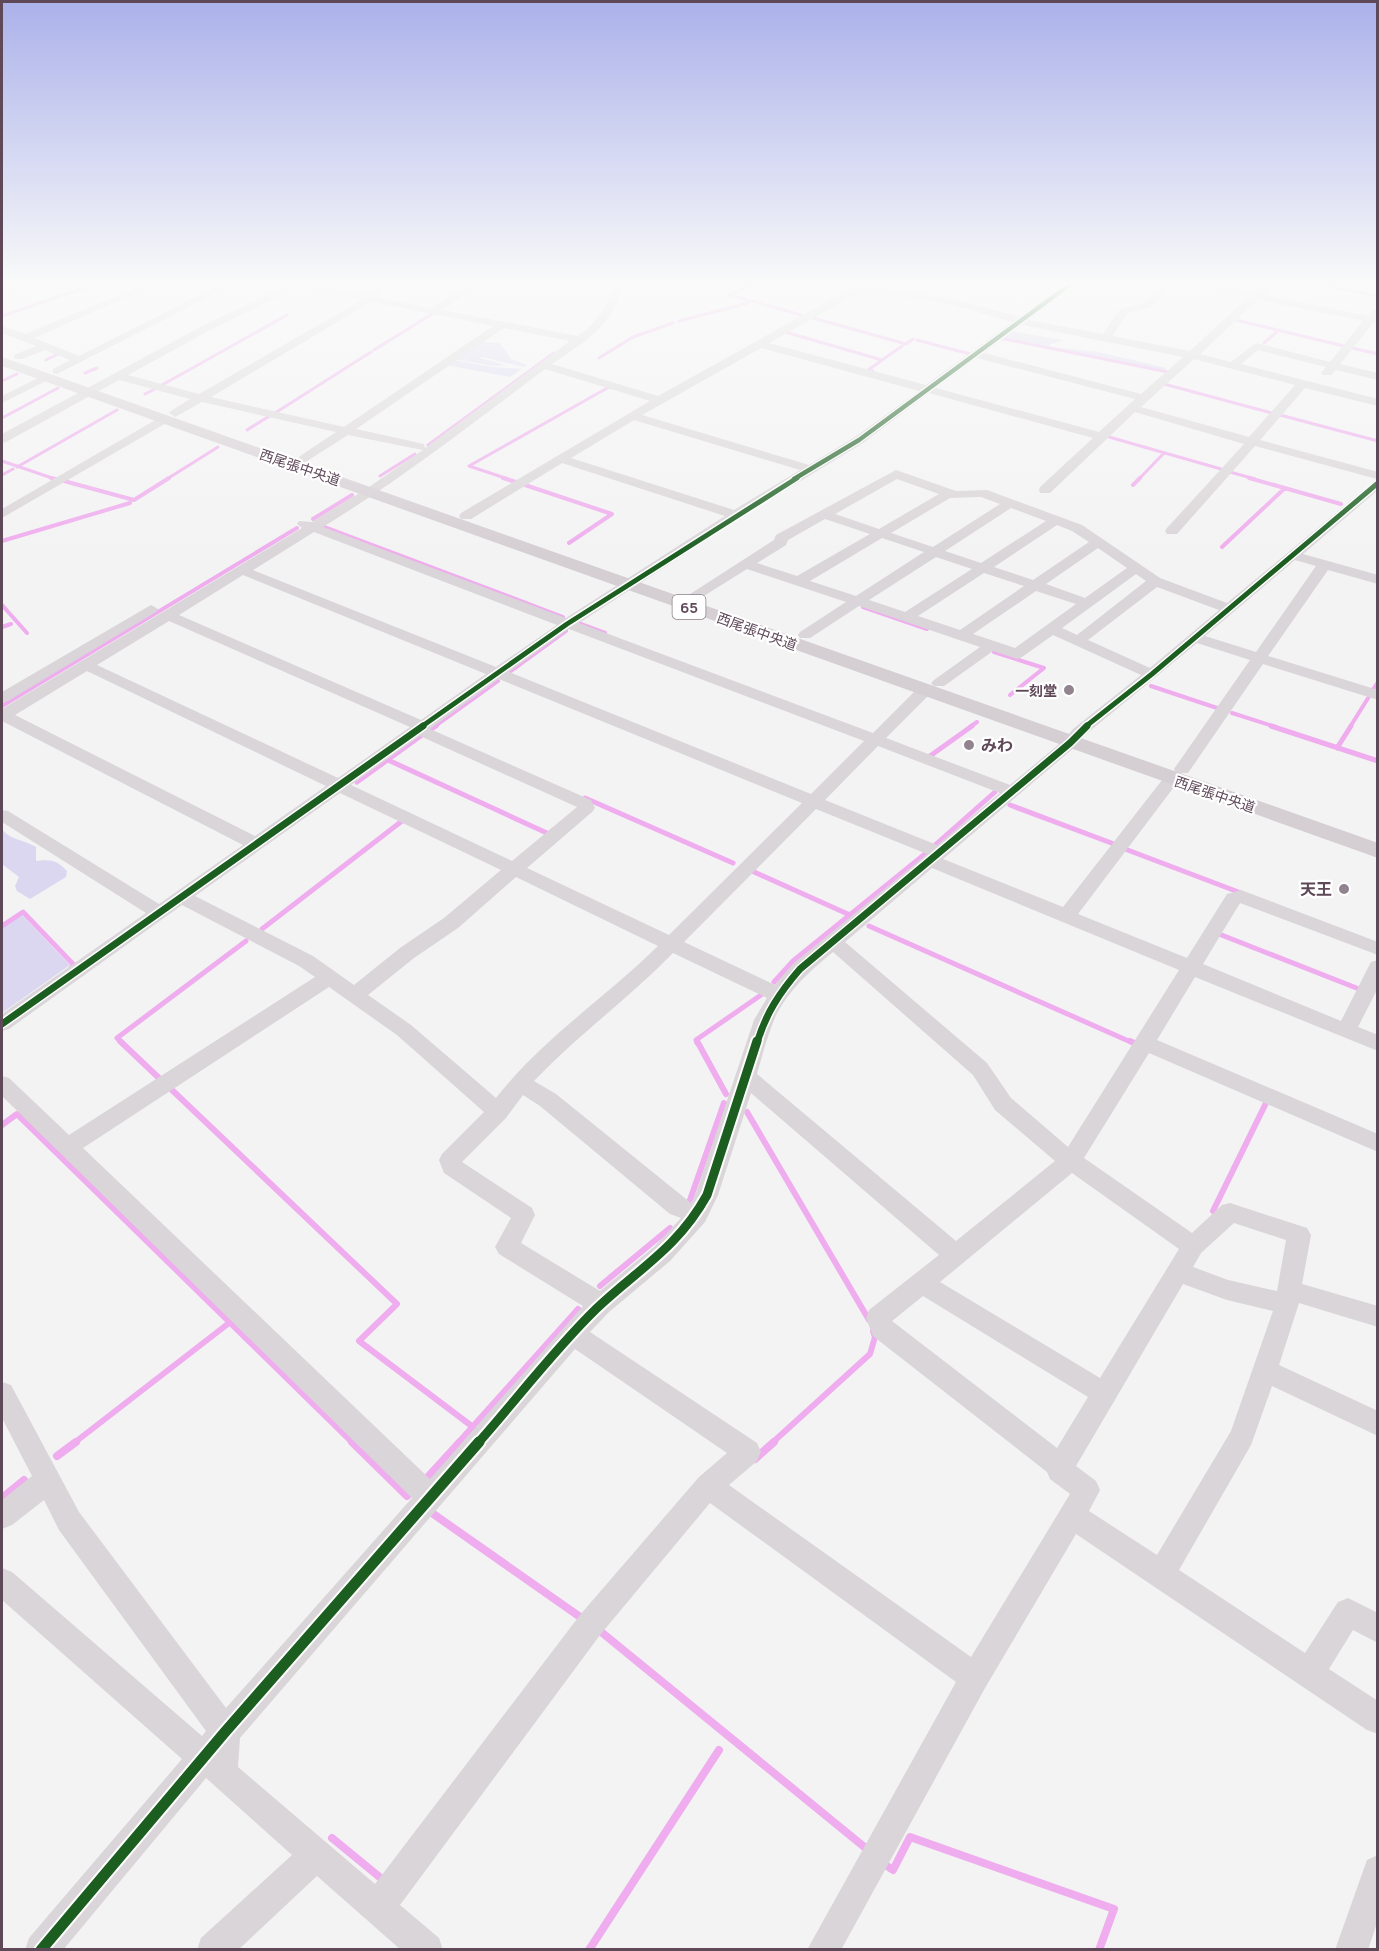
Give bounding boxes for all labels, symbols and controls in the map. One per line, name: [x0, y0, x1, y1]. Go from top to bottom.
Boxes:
street label: 西尾張中央道: [257, 444, 343, 490]
road number: 65: [672, 595, 706, 619]
street label: 西尾張中央道: [714, 608, 800, 654]
place label: 一刻堂: [1015, 681, 1057, 700]
marker: 一刻堂: [1062, 683, 1076, 697]
place label: みわ: [981, 734, 1013, 756]
marker: みわ: [962, 738, 976, 752]
street label: 西尾張中央道: [1172, 771, 1258, 817]
place label: 天王: [1300, 878, 1332, 900]
marker: 天王: [1337, 882, 1351, 896]

